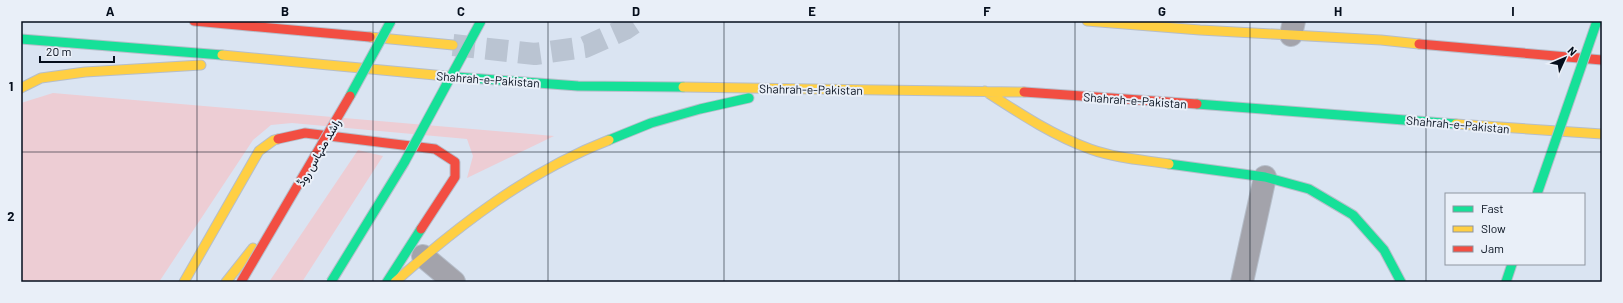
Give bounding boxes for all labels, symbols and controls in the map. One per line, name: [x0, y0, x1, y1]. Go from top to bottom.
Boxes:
text: A: [106, 3, 115, 19]
text: B: [281, 3, 289, 19]
text: C: [457, 3, 465, 19]
text: D: [632, 3, 640, 19]
text: E: [808, 3, 816, 19]
text: F: [983, 3, 991, 19]
text: G: [1158, 3, 1166, 19]
text: H: [1334, 3, 1342, 19]
text: I: [1511, 3, 1515, 19]
scale bar: [40, 38, 114, 64]
north arrow: [1545, 38, 1585, 78]
text: 20 m: [46, 44, 72, 58]
text: N: [1565, 44, 1580, 58]
street label: Shahrah-e-Pakistan: [436, 68, 540, 90]
text: 1: [9, 78, 13, 94]
street label: Shahrah-e-Pakistan: [759, 81, 863, 97]
street label: Shahrah-e-Pakistan: [1083, 89, 1187, 111]
street label: Shahrah-e-Pakistan: [1406, 113, 1510, 135]
street label: راشد منہاس روڈ: [293, 116, 345, 189]
legend: [1445, 193, 1585, 265]
text: Fast: [1481, 201, 1504, 215]
text: 2: [7, 208, 15, 224]
text: Slow: [1481, 221, 1506, 235]
text: Jam: [1481, 241, 1504, 255]

